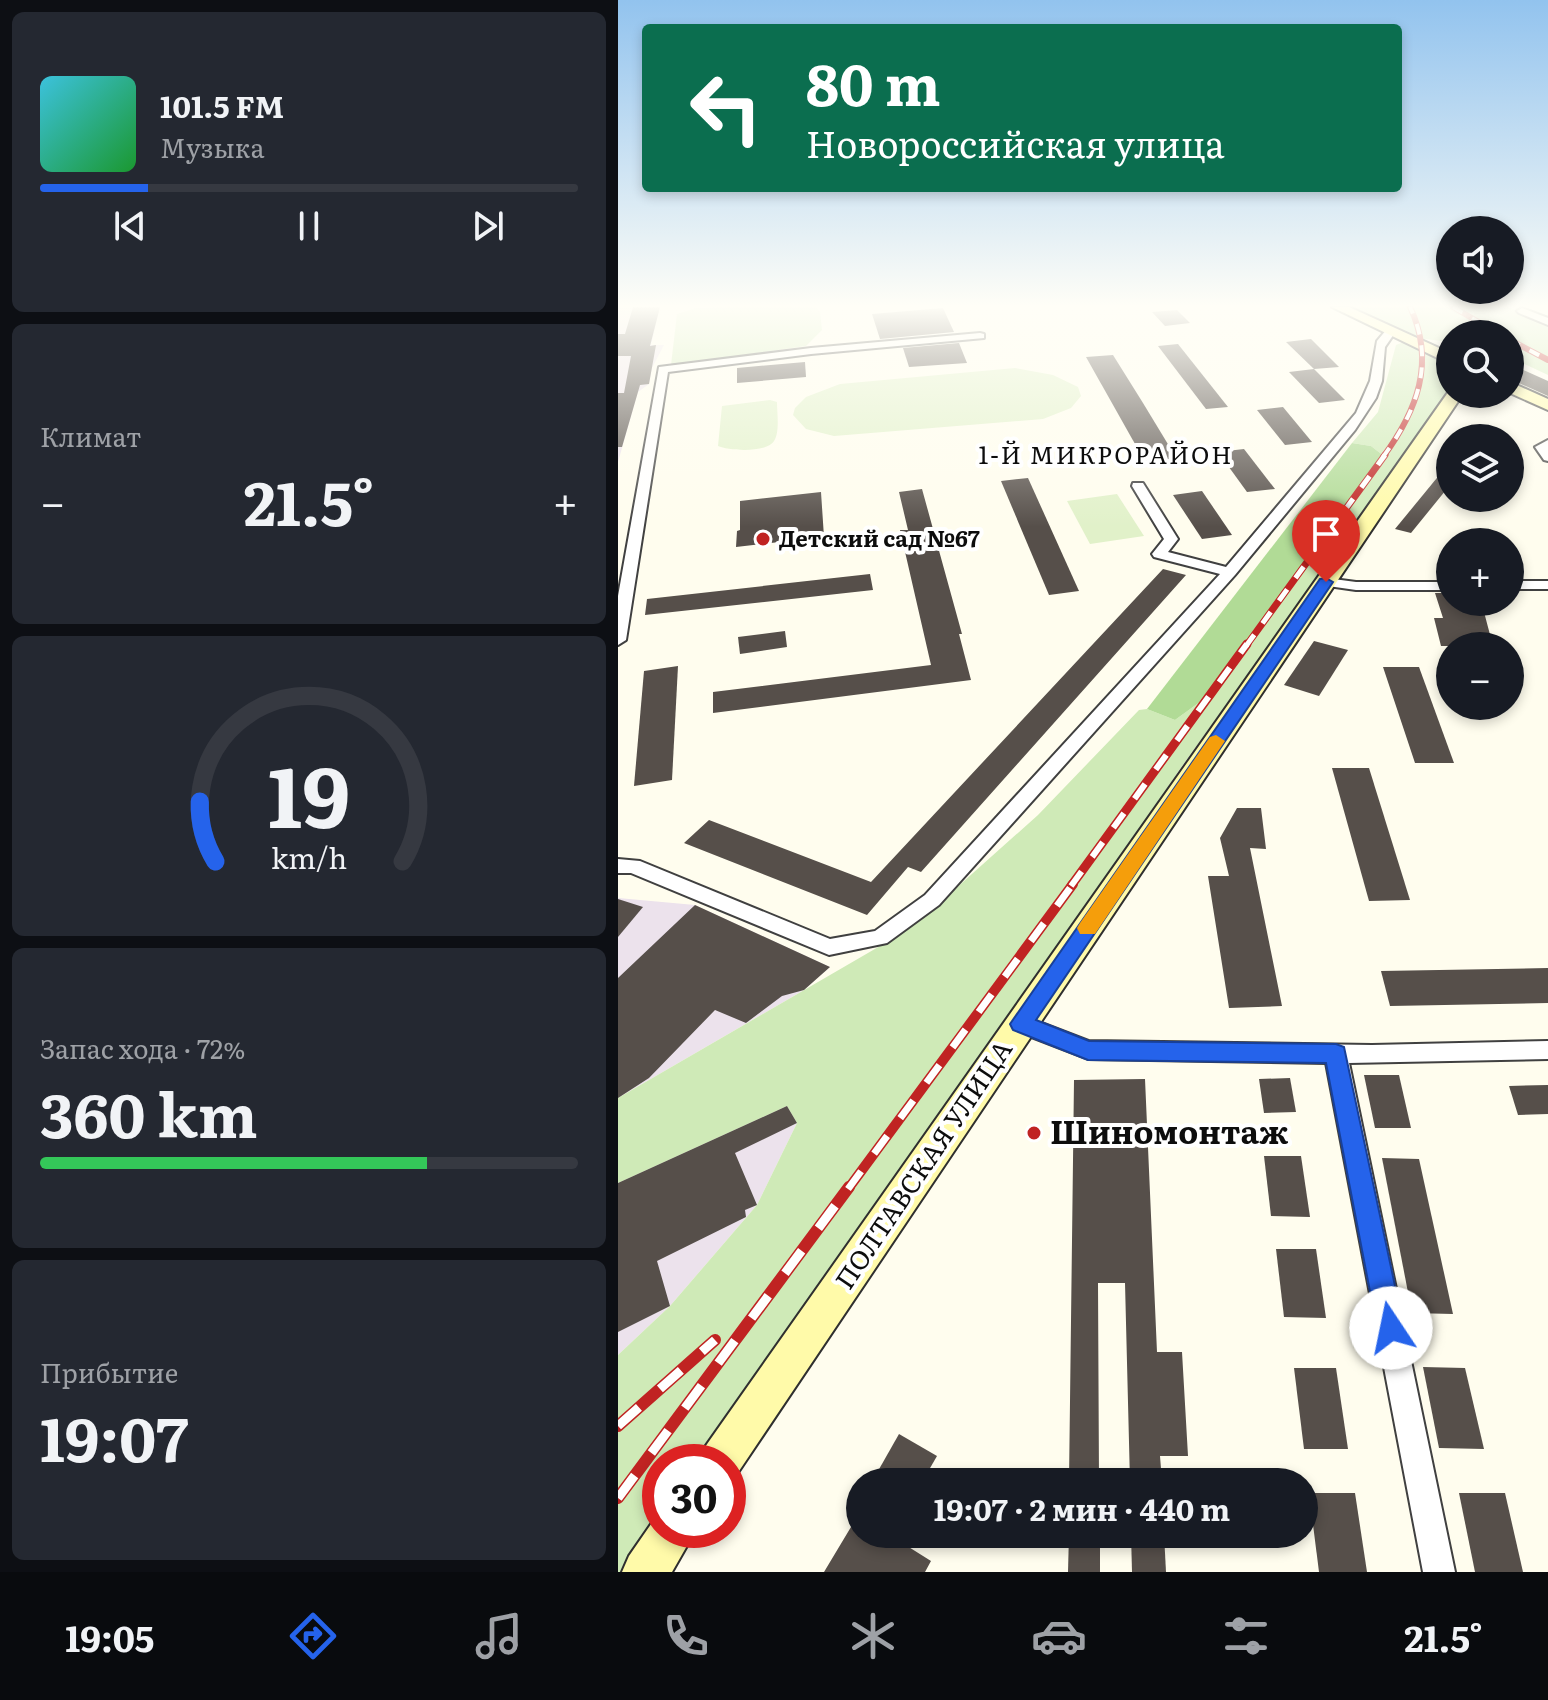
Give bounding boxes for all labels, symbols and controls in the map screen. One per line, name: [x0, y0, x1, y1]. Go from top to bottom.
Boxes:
text: 80 m: [806, 40, 941, 123]
icon: left: [674, 56, 778, 160]
text: 101.5 FM: [160, 83, 284, 127]
text: Новороссийская улица: [806, 116, 1225, 169]
text: Музыка: [160, 127, 264, 166]
icon: previous: [108, 204, 152, 248]
icon: pause: [287, 204, 331, 248]
icon: next: [466, 204, 510, 248]
map controls: [1436, 216, 1524, 720]
button: sound: [1436, 216, 1524, 304]
button: search: [1436, 320, 1524, 408]
text: Климат: [40, 416, 141, 455]
button: layers: [1436, 424, 1524, 512]
district label: 1-Й МИКРОРАЙОН: [979, 436, 1233, 471]
text: 21.5°: [244, 455, 374, 544]
text: −: [40, 467, 66, 533]
text: +: [552, 467, 578, 533]
pin: [1292, 500, 1360, 582]
icon: arrive: [1304, 512, 1348, 556]
place label: Детский сад №67: [779, 521, 980, 554]
button: +: [1436, 528, 1524, 616]
marker: Детский сад №67: [754, 530, 772, 548]
button: −: [1436, 632, 1524, 720]
text: 19: [268, 730, 350, 854]
text: km/h: [271, 835, 347, 878]
text: Запас хода · 72%: [40, 1028, 245, 1067]
street label: ПОЛТАВСКАЯ УЛИЦА: [824, 1031, 1020, 1296]
text: 360 km: [40, 1067, 257, 1156]
place label: Шиномонтаж: [1050, 1106, 1289, 1154]
marker: Шиномонтаж: [1025, 1124, 1043, 1142]
position arrow: [1349, 1286, 1433, 1370]
text: Прибытие: [40, 1352, 178, 1391]
text: 19:07: [40, 1391, 188, 1480]
speed limit sign: 30: [642, 1444, 746, 1548]
text: 19:07 · 2 мин · 440 m: [934, 1486, 1230, 1530]
icon: directions: [285, 1608, 341, 1664]
icon: music: [471, 1608, 527, 1664]
icon: phone: [658, 1608, 714, 1664]
icon: climate: [845, 1608, 901, 1664]
icon: car: [1031, 1608, 1087, 1664]
icon: filters: [1218, 1608, 1274, 1664]
text: 19:05: [65, 1610, 154, 1663]
text: 21.5°: [1404, 1610, 1483, 1663]

